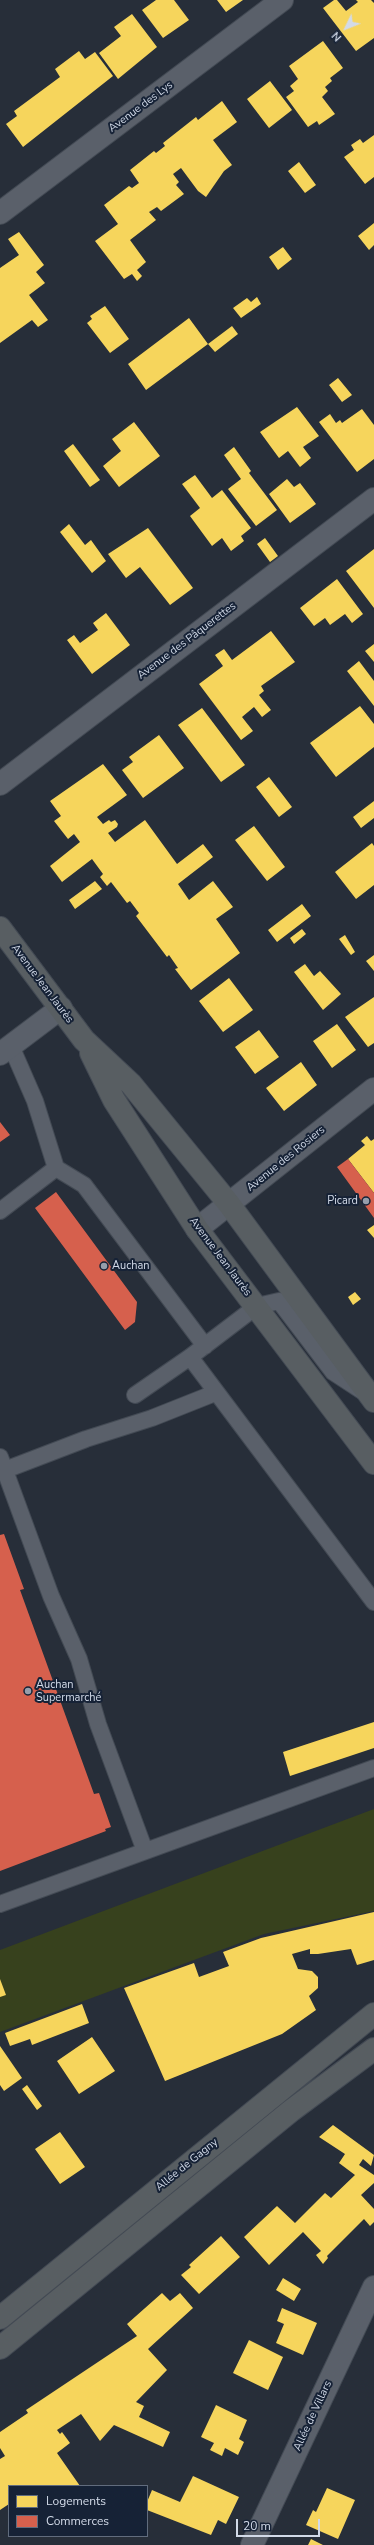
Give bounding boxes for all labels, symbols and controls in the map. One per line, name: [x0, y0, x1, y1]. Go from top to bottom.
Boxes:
north arrow: [326, 8, 366, 48]
text: N: [329, 28, 345, 45]
street label: Avenue des Lys: [106, 79, 176, 135]
street label: Avenue des Pâquerettes: [135, 600, 239, 682]
street label: Avenue Jean Jaurès: [8, 942, 76, 1026]
street label: Avenue des Rosiers: [244, 1123, 328, 1195]
place label: Picard: [327, 1194, 358, 1208]
marker: Picard: [361, 1196, 371, 1206]
street label: Avenue Jean Jaurès: [186, 1215, 254, 1299]
place label: Auchan: [112, 1259, 150, 1273]
marker: Auchan: [99, 1261, 109, 1271]
place label: Auchan Supermarché: [36, 1678, 101, 1704]
marker: Auchan Supermarché: [23, 1686, 33, 1696]
street label: Allée de Gagny: [153, 2136, 221, 2194]
street label: Allée de Villars: [291, 2379, 335, 2453]
legend: [8, 2485, 148, 2537]
text: Logements: [46, 2493, 106, 2509]
scale bar: [238, 2511, 322, 2537]
text: Commerces: [46, 2513, 109, 2529]
text: 20 m: [243, 2518, 271, 2534]

